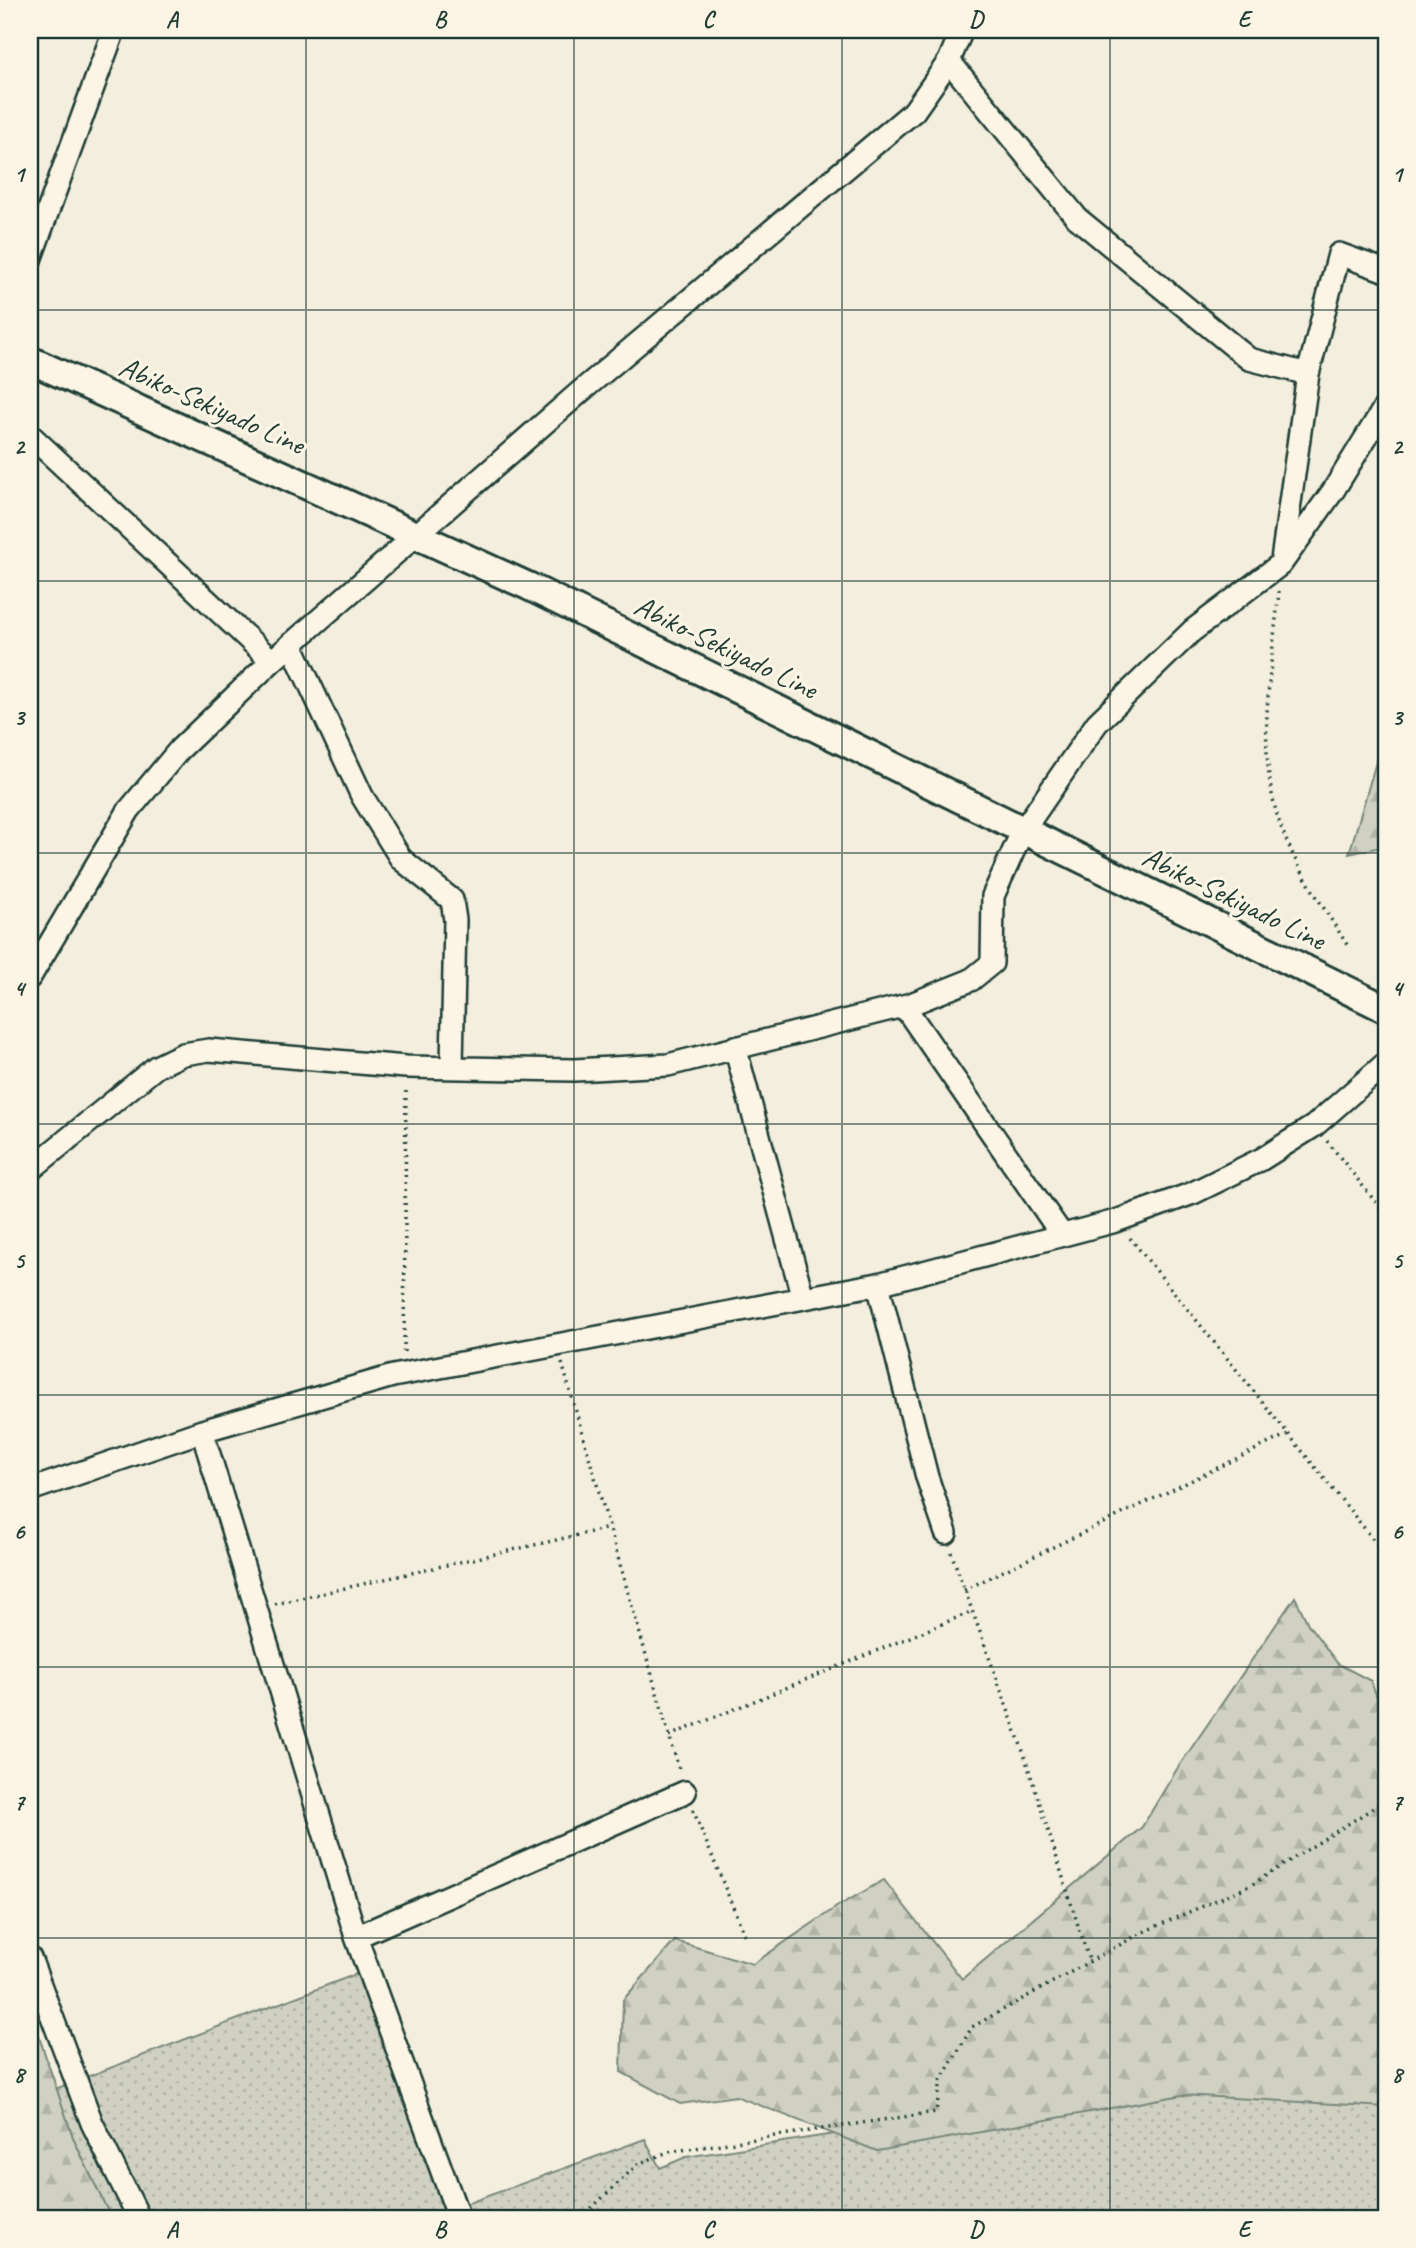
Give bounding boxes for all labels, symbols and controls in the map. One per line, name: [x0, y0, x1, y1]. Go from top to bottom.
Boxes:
text: A: [166, 5, 180, 34]
text: B: [434, 5, 448, 34]
text: C: [703, 5, 717, 34]
text: D: [969, 5, 985, 34]
text: E: [1238, 5, 1254, 34]
text: 1: [14, 160, 27, 189]
text: 1: [1392, 160, 1405, 189]
street label: Abiko-Sekiyado Line: [113, 347, 313, 464]
text: 2: [14, 432, 27, 461]
text: 2: [1392, 432, 1405, 461]
street label: Abiko-Sekiyado Line: [628, 586, 826, 709]
text: 3: [14, 703, 27, 732]
text: 3: [1392, 703, 1405, 732]
street label: Abiko-Sekiyado Line: [1136, 837, 1334, 960]
text: 4: [14, 974, 27, 1003]
text: 4: [1392, 974, 1405, 1003]
text: 5: [14, 1246, 26, 1275]
text: 5: [1392, 1246, 1404, 1275]
text: 6: [14, 1517, 27, 1546]
text: 6: [1392, 1517, 1405, 1546]
text: 7: [14, 1788, 27, 1817]
text: 7: [1392, 1788, 1405, 1817]
text: 8: [14, 2060, 27, 2089]
text: 8: [1392, 2060, 1405, 2089]
text: A: [166, 2215, 180, 2244]
text: B: [434, 2215, 448, 2244]
text: C: [703, 2215, 717, 2244]
text: D: [969, 2215, 985, 2244]
text: E: [1238, 2215, 1254, 2244]

